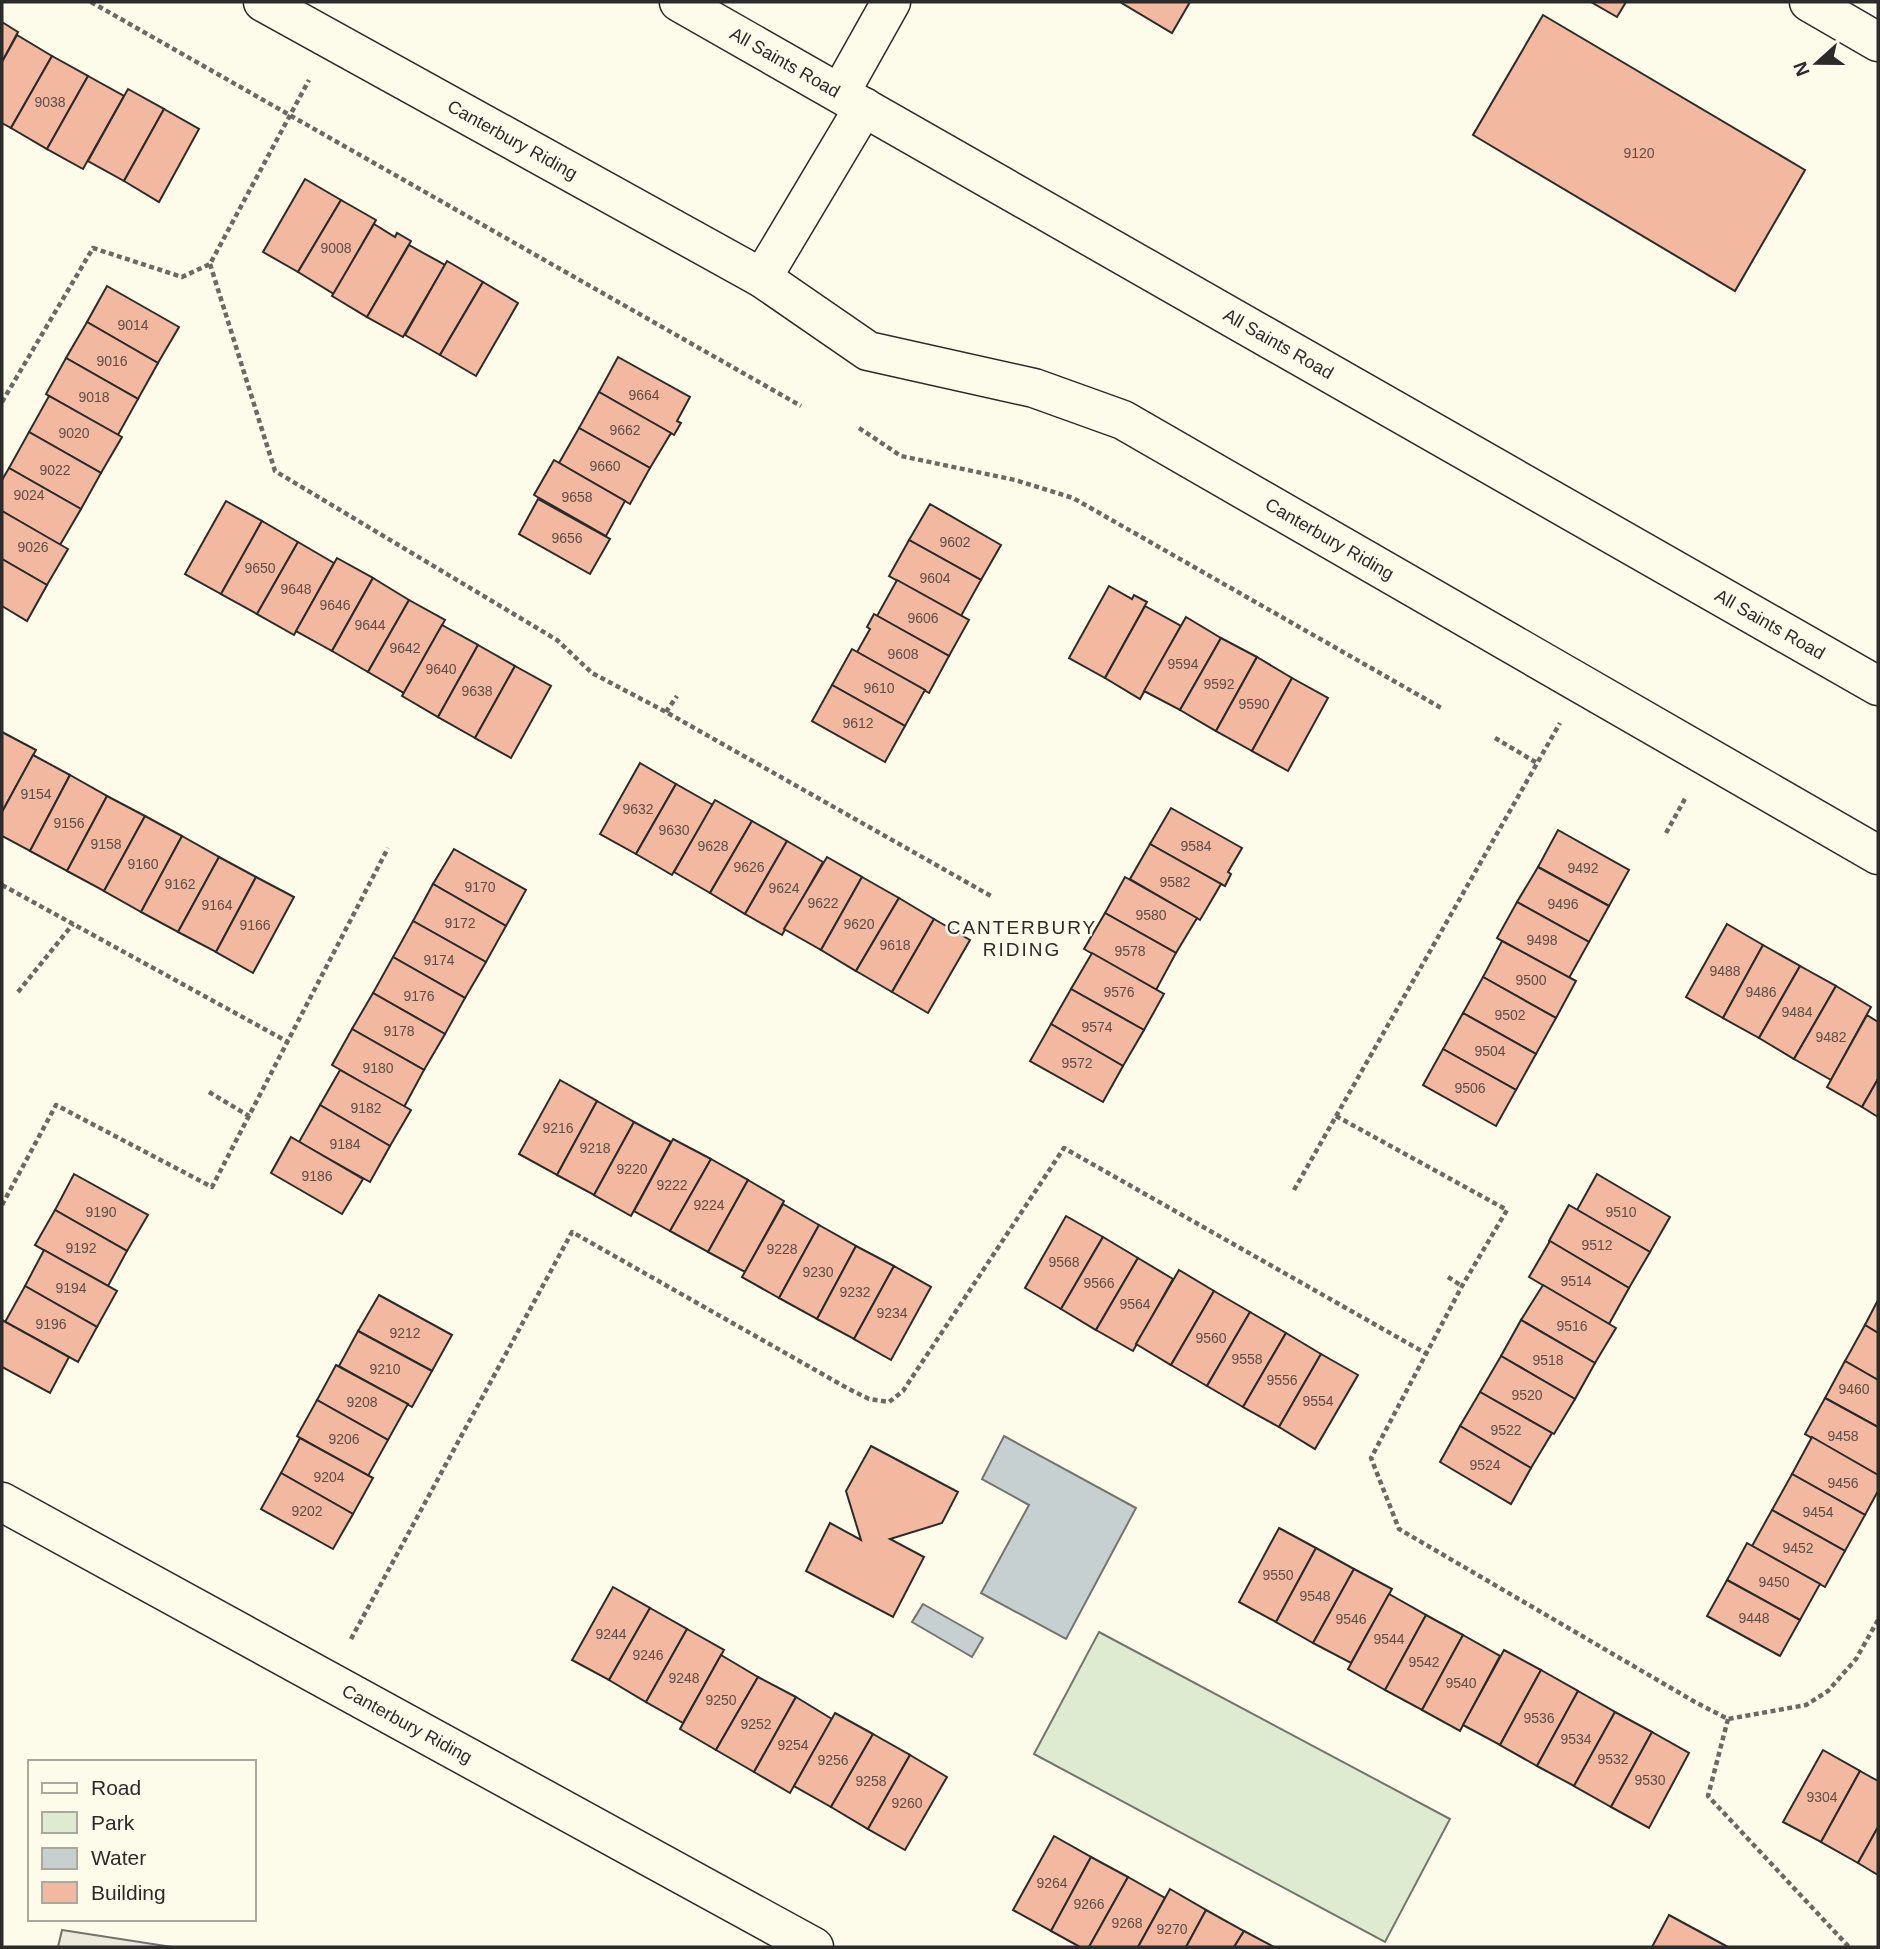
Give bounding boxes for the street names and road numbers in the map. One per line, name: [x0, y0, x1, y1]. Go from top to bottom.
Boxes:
street label: All Saints Road: [727, 23, 843, 102]
street label: Canterbury Riding: [444, 96, 581, 184]
street label: All Saints Road: [1220, 305, 1337, 383]
street label: Canterbury Riding: [1262, 494, 1397, 584]
street label: All Saints Road: [1712, 585, 1828, 664]
street label: Canterbury Riding: [339, 1680, 476, 1768]

